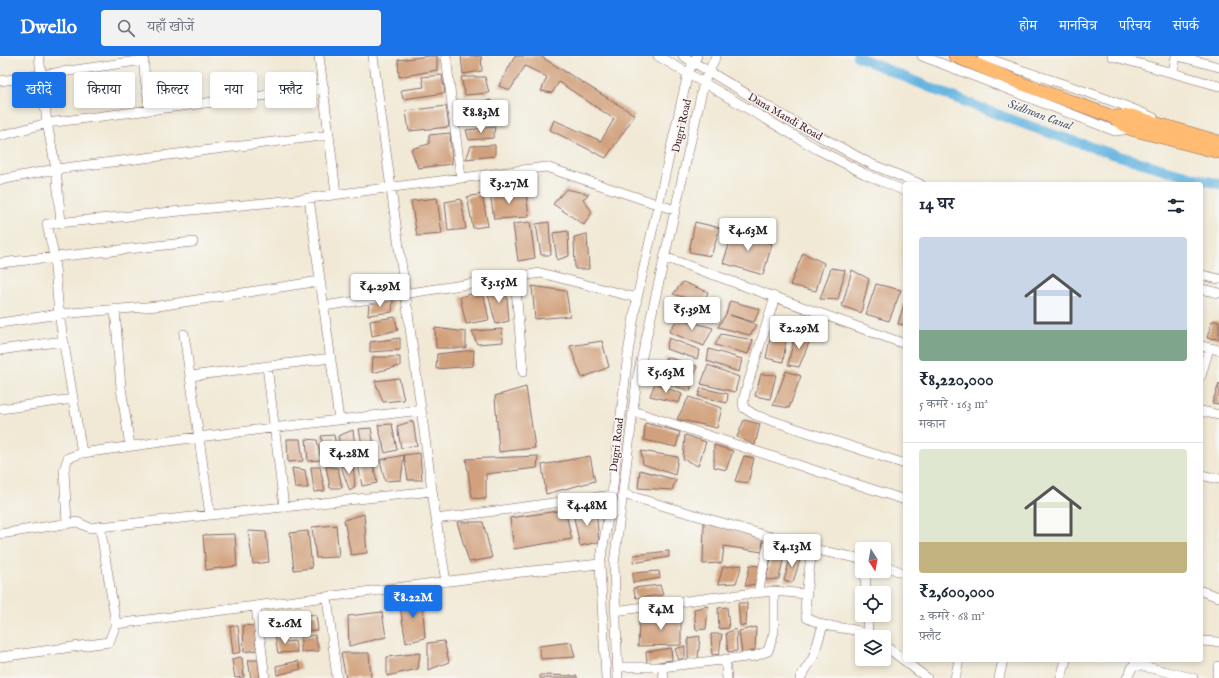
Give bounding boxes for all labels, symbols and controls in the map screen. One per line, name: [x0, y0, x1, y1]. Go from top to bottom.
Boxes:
search box: [101, 10, 381, 46]
text: Dwello: [20, 16, 77, 40]
icon: search: [115, 17, 137, 39]
text: यहाँ खोजें: [147, 17, 194, 36]
text: होम: [1019, 17, 1037, 35]
text: मानचित्र: [1059, 17, 1097, 35]
text: परिचय: [1119, 17, 1151, 35]
text: संपर्क: [1173, 17, 1199, 35]
chip: खरीदें: [12, 72, 66, 108]
chip: किराया: [74, 72, 135, 108]
chip: फ़िल्टर: [143, 72, 202, 108]
chip: नया: [210, 72, 257, 108]
chip: फ़्लैट: [265, 72, 316, 108]
street label: Dana Mandi Road: [745, 90, 825, 144]
water label: Sidhwan Canal: [1006, 96, 1075, 134]
street label: Dugri Road: [669, 98, 695, 154]
pin: ₹8.83M: [448, 100, 514, 134]
text: ₹8.83M: [462, 104, 500, 121]
pin: ₹3.27M: [476, 171, 542, 205]
text: ₹3.27M: [489, 175, 529, 192]
text: 14 घर: [919, 194, 954, 215]
icon: filters: [1165, 195, 1187, 217]
pin: ₹4.63M: [715, 218, 781, 252]
text: ₹4.63M: [728, 222, 768, 239]
icon: home: [1017, 263, 1089, 335]
pin: ₹3.15M: [466, 270, 532, 304]
pin: ₹4.29M: [347, 274, 413, 308]
text: ₹3.15M: [481, 274, 517, 291]
text: ₹4.29M: [360, 278, 400, 295]
pin: ₹5.39M: [659, 297, 725, 331]
text: ₹5.39M: [673, 301, 711, 318]
pin: ₹2.29M: [766, 316, 832, 350]
text: ₹2.29M: [779, 320, 819, 337]
pin: ₹5.63M: [633, 360, 699, 394]
text: ₹5.63M: [647, 364, 685, 381]
text: ₹8,220,000: [919, 370, 994, 391]
text: 5 कमरे · 163 m²: [919, 396, 988, 413]
text: मकान: [919, 416, 945, 433]
street label: Dugri Road: [607, 417, 627, 473]
pin: ₹4.28M: [316, 441, 382, 475]
text: ₹4.28M: [329, 445, 369, 462]
icon: home: [1017, 475, 1089, 547]
pin: ₹4.48M: [554, 493, 620, 527]
text: ₹4.48M: [567, 497, 607, 514]
pin: ₹4.13M: [759, 534, 825, 568]
text: ₹4.13M: [773, 538, 811, 555]
north arrow: [855, 542, 891, 578]
map controls: [855, 542, 891, 666]
text: ₹2,600,000: [919, 582, 995, 603]
pin: ₹8.22M: [380, 585, 446, 619]
button: locate: [855, 586, 891, 622]
text: ₹8.22M: [393, 589, 433, 606]
pin: ₹4M: [642, 597, 680, 631]
text: ₹4M: [648, 601, 674, 618]
text: 2 कमरे · 68 m²: [919, 608, 985, 625]
pin: ₹2.6M: [257, 611, 313, 645]
text: ₹2.6M: [268, 615, 302, 632]
text: फ़्लैट: [919, 628, 941, 645]
button: layers: [855, 630, 891, 666]

